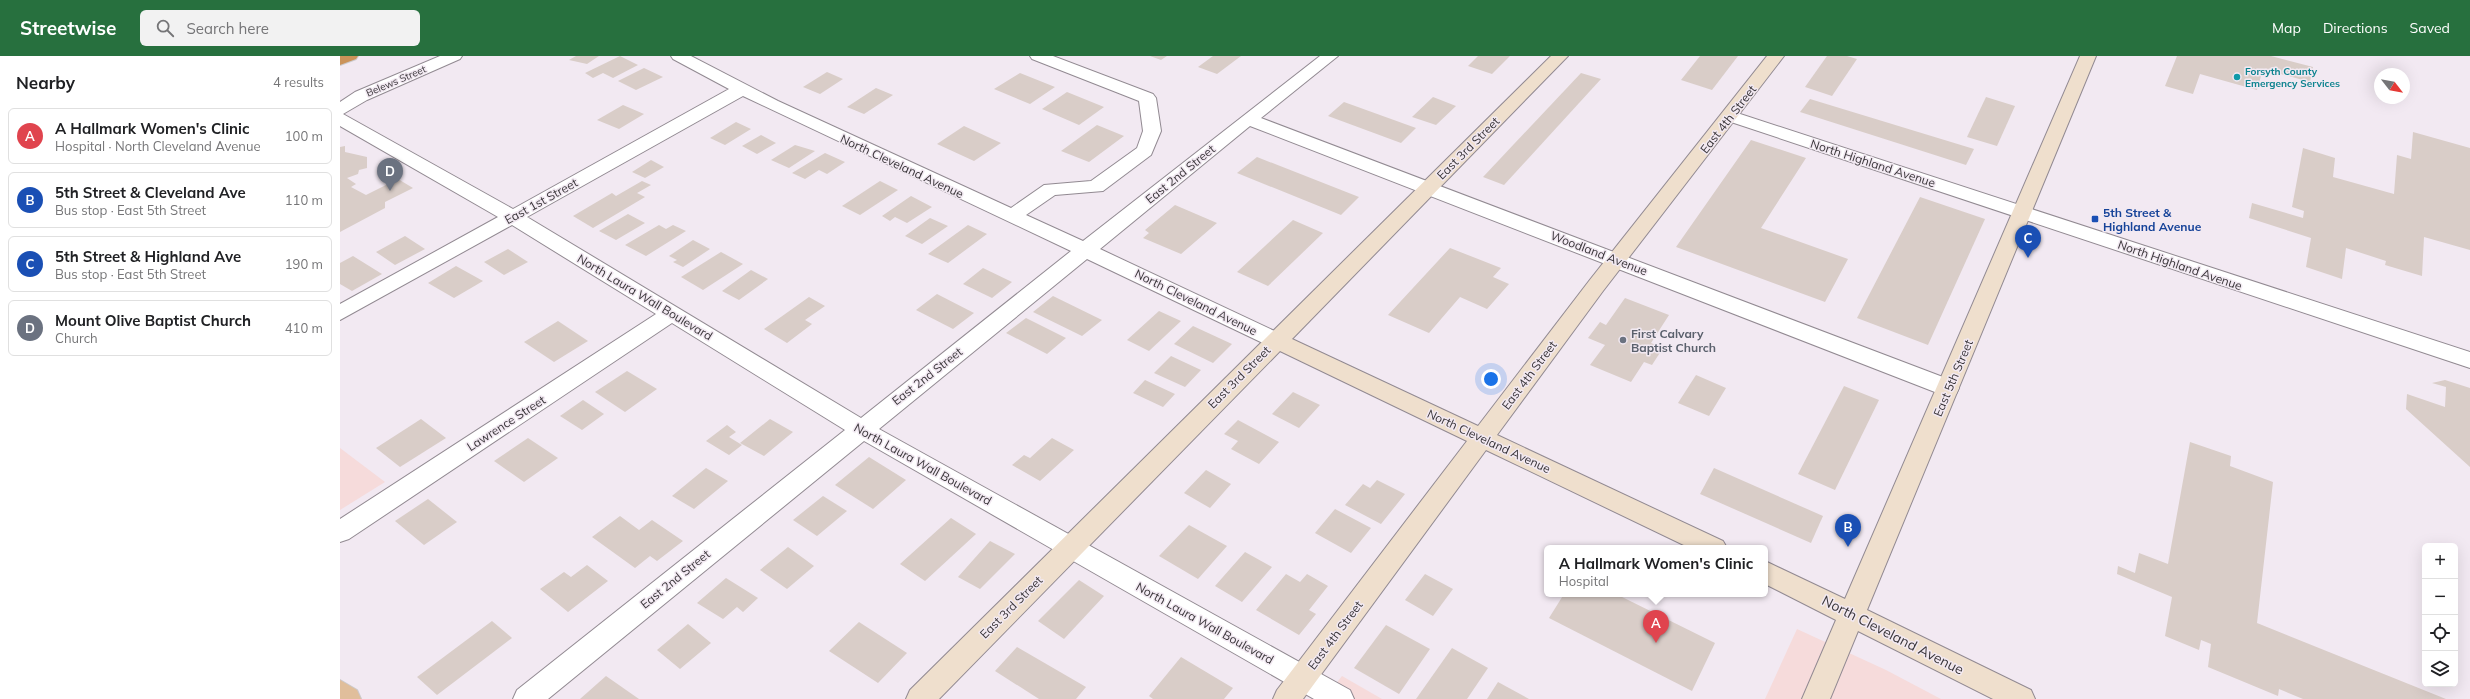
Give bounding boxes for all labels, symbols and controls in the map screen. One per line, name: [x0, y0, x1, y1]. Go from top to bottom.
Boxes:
search box: [140, 10, 420, 46]
text: Streetwise: [20, 16, 116, 40]
icon: search: [154, 17, 176, 39]
text: Search here: [186, 19, 269, 38]
text: Map: [2272, 19, 2301, 37]
text: Directions: [2323, 19, 2388, 37]
text: Saved: [2410, 19, 2450, 37]
street label: Belews Street: [364, 62, 428, 99]
place label: Forsyth County Emergency Services: [2245, 65, 2340, 90]
north arrow: [2374, 68, 2410, 104]
text: Nearby: [16, 72, 75, 93]
marker: Forsyth County Emergency Services: [2232, 72, 2242, 82]
text: 4 results: [273, 74, 324, 90]
street label: East 4th Street: [1697, 82, 1759, 156]
street label: East 3rd Street: [1434, 114, 1502, 182]
text: A Hallmark Women's Clinic: [55, 119, 250, 138]
text: A: [25, 128, 35, 144]
text: 100 m: [285, 128, 323, 144]
street label: North Cleveland Avenue: [838, 131, 966, 201]
street label: North Highland Avenue: [1809, 136, 1937, 190]
text: Hospital · North Cleveland Avenue: [55, 138, 261, 154]
street label: East 2nd Street: [1142, 141, 1218, 207]
pin: D: [377, 158, 403, 191]
street label: East 1st Street: [502, 175, 580, 227]
text: 5th Street & Cleveland Ave: [55, 183, 246, 202]
text: B: [26, 192, 34, 208]
text: 110 m: [285, 192, 323, 208]
text: Bus stop · East 5th Street: [55, 202, 206, 218]
place label: 5th Street & Highland Avenue: [2103, 205, 2202, 234]
marker: 5th Street & Highland Avenue: [2090, 214, 2100, 224]
pin: C: [2015, 225, 2041, 258]
street label: Woodland Avenue: [1548, 228, 1650, 278]
street label: North Highland Avenue: [2116, 237, 2244, 293]
text: 5th Street & Highland Ave: [55, 247, 241, 266]
street label: North Laura Wall Boulevard: [575, 251, 715, 343]
text: C: [26, 256, 34, 272]
text: 190 m: [285, 256, 323, 272]
text: Bus stop · East 5th Street: [55, 266, 206, 282]
street label: North Cleveland Avenue: [1132, 266, 1260, 338]
text: Mount Olive Baptist Church: [55, 311, 251, 330]
text: D: [25, 320, 35, 336]
text: 410 m: [285, 320, 323, 336]
place label: First Calvary Baptist Church: [1631, 326, 1716, 355]
text: Church: [55, 330, 98, 346]
marker: First Calvary Baptist Church: [1618, 335, 1628, 345]
street label: East 5th Street: [1930, 337, 1976, 419]
street label: East 4th Street: [1498, 338, 1560, 412]
street label: East 3rd Street: [1205, 343, 1273, 411]
street label: East 2nd Street: [889, 344, 965, 408]
your location: [1481, 369, 1501, 389]
street label: Lawrence Street: [464, 392, 548, 454]
street label: North Cleveland Avenue: [1425, 406, 1553, 476]
street label: North Laura Wall Boulevard: [852, 420, 994, 508]
pin: B: [1835, 514, 1861, 547]
map controls: [2422, 543, 2458, 687]
button: +: [2422, 543, 2458, 579]
popup: [1544, 545, 1768, 597]
street label: East 2nd Street: [637, 546, 713, 612]
text: A Hallmark Women's Clinic: [1559, 554, 1753, 573]
street label: East 3rd Street: [977, 573, 1045, 641]
text: Hospital: [1559, 573, 1609, 589]
street label: North Laura Wall Boulevard: [1134, 579, 1276, 667]
button: −: [2422, 579, 2458, 615]
street label: North Cleveland Avenue: [1819, 591, 1967, 679]
street label: East 4th Street: [1304, 598, 1366, 672]
pin: A: [1643, 610, 1669, 643]
button: locate: [2422, 615, 2458, 651]
button: layers: [2422, 651, 2458, 687]

